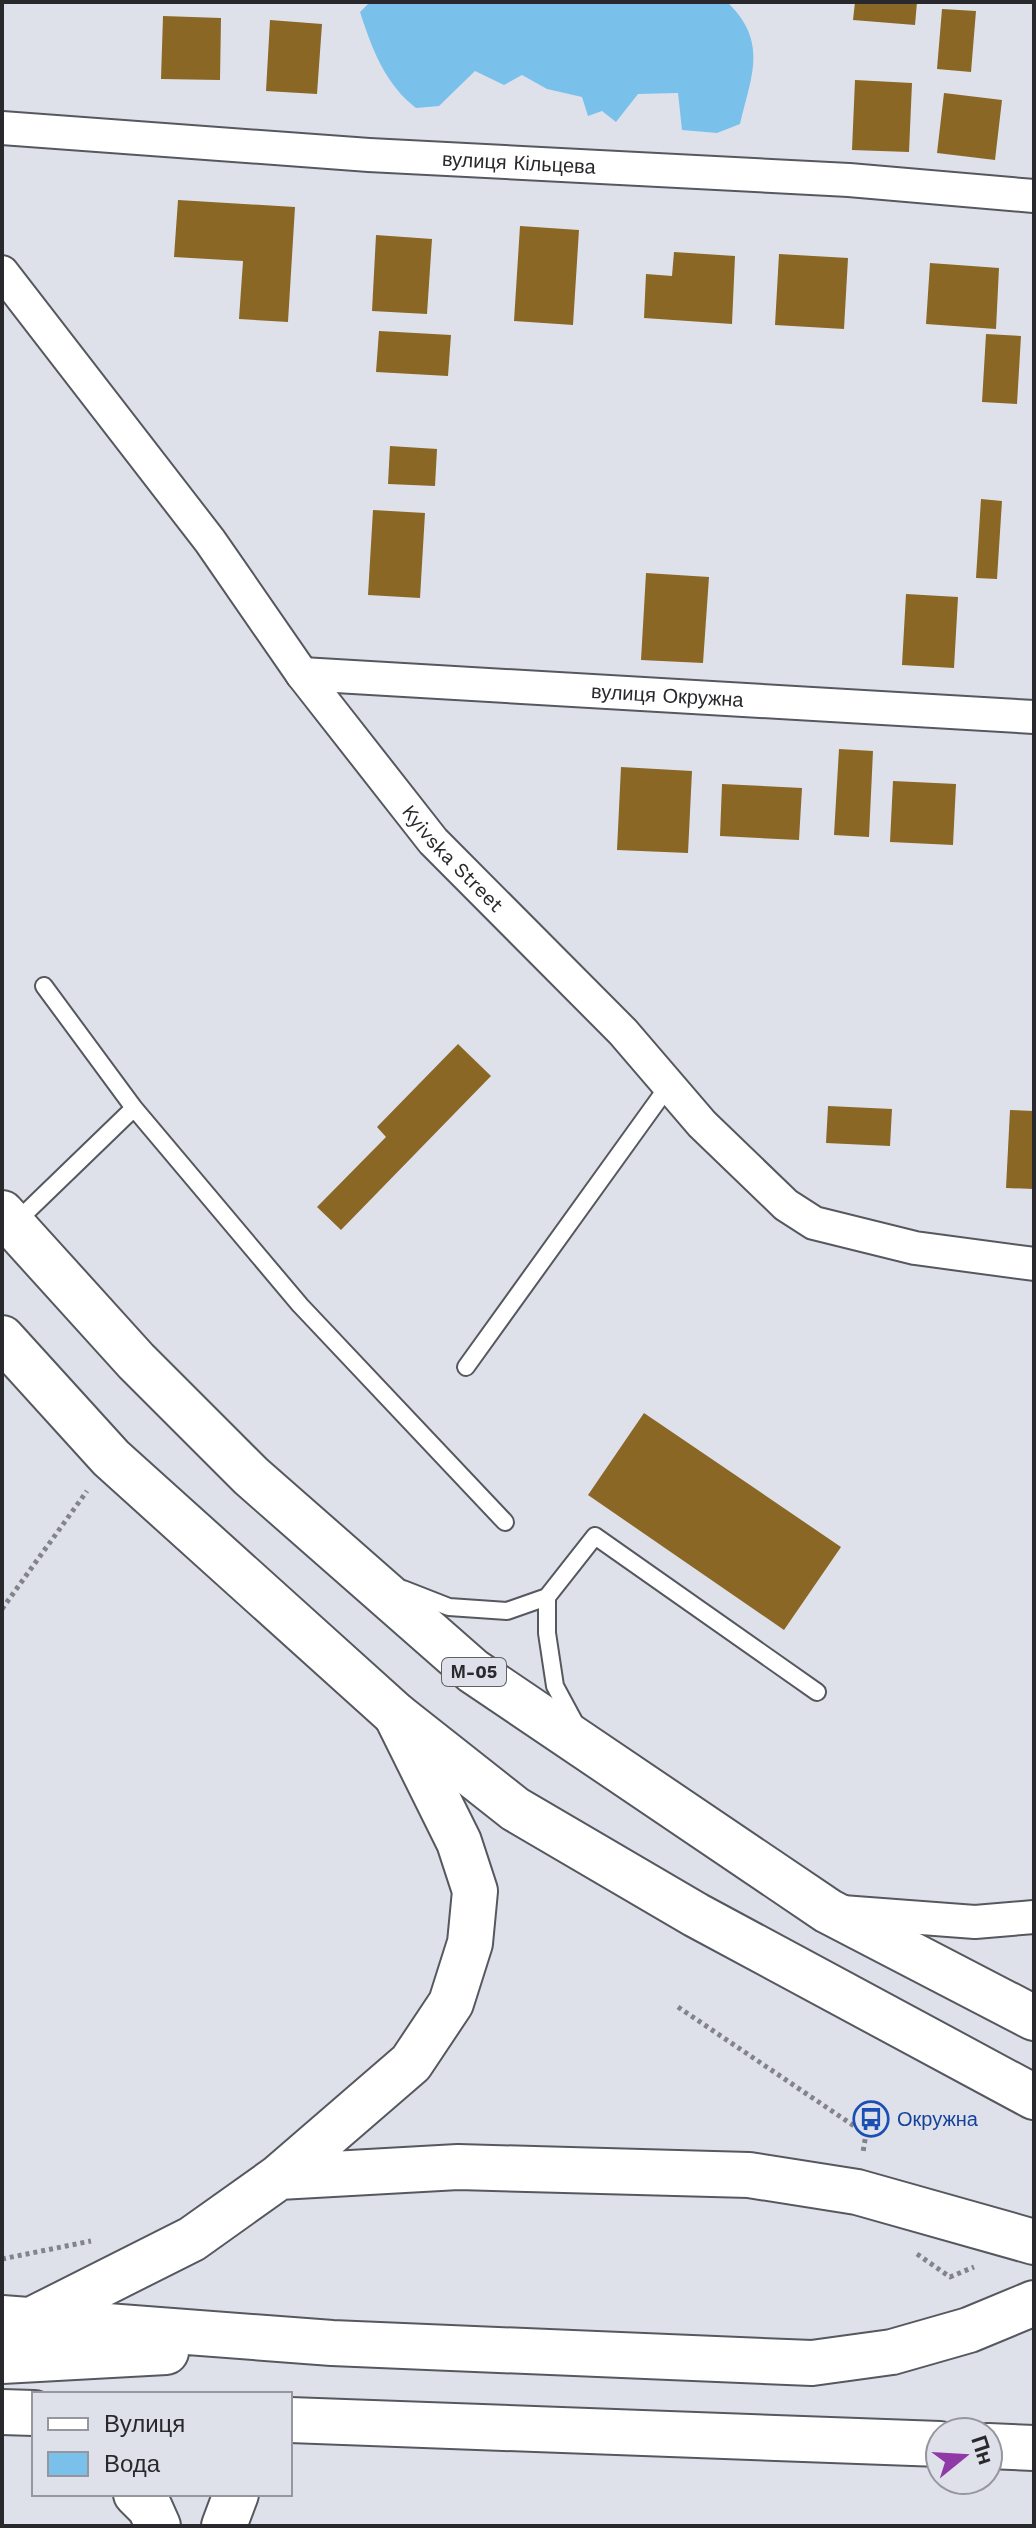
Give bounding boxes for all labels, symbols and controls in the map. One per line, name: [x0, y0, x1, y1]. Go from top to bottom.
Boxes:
street label: вулиця Кільцева: [441, 147, 597, 179]
street label: вулиця Окружна: [590, 679, 745, 712]
street label: Kyivska Street: [397, 800, 509, 917]
road number: М-05: [442, 1658, 506, 1686]
bus stop icon: Окружна: [852, 2100, 890, 2138]
place label: Окружна: [897, 2107, 979, 2131]
legend: [32, 2392, 292, 2496]
text: Вулиця: [104, 2410, 185, 2438]
north arrow: [924, 2416, 1004, 2496]
text: Пн: [966, 2432, 999, 2468]
text: Вода: [104, 2450, 161, 2478]

